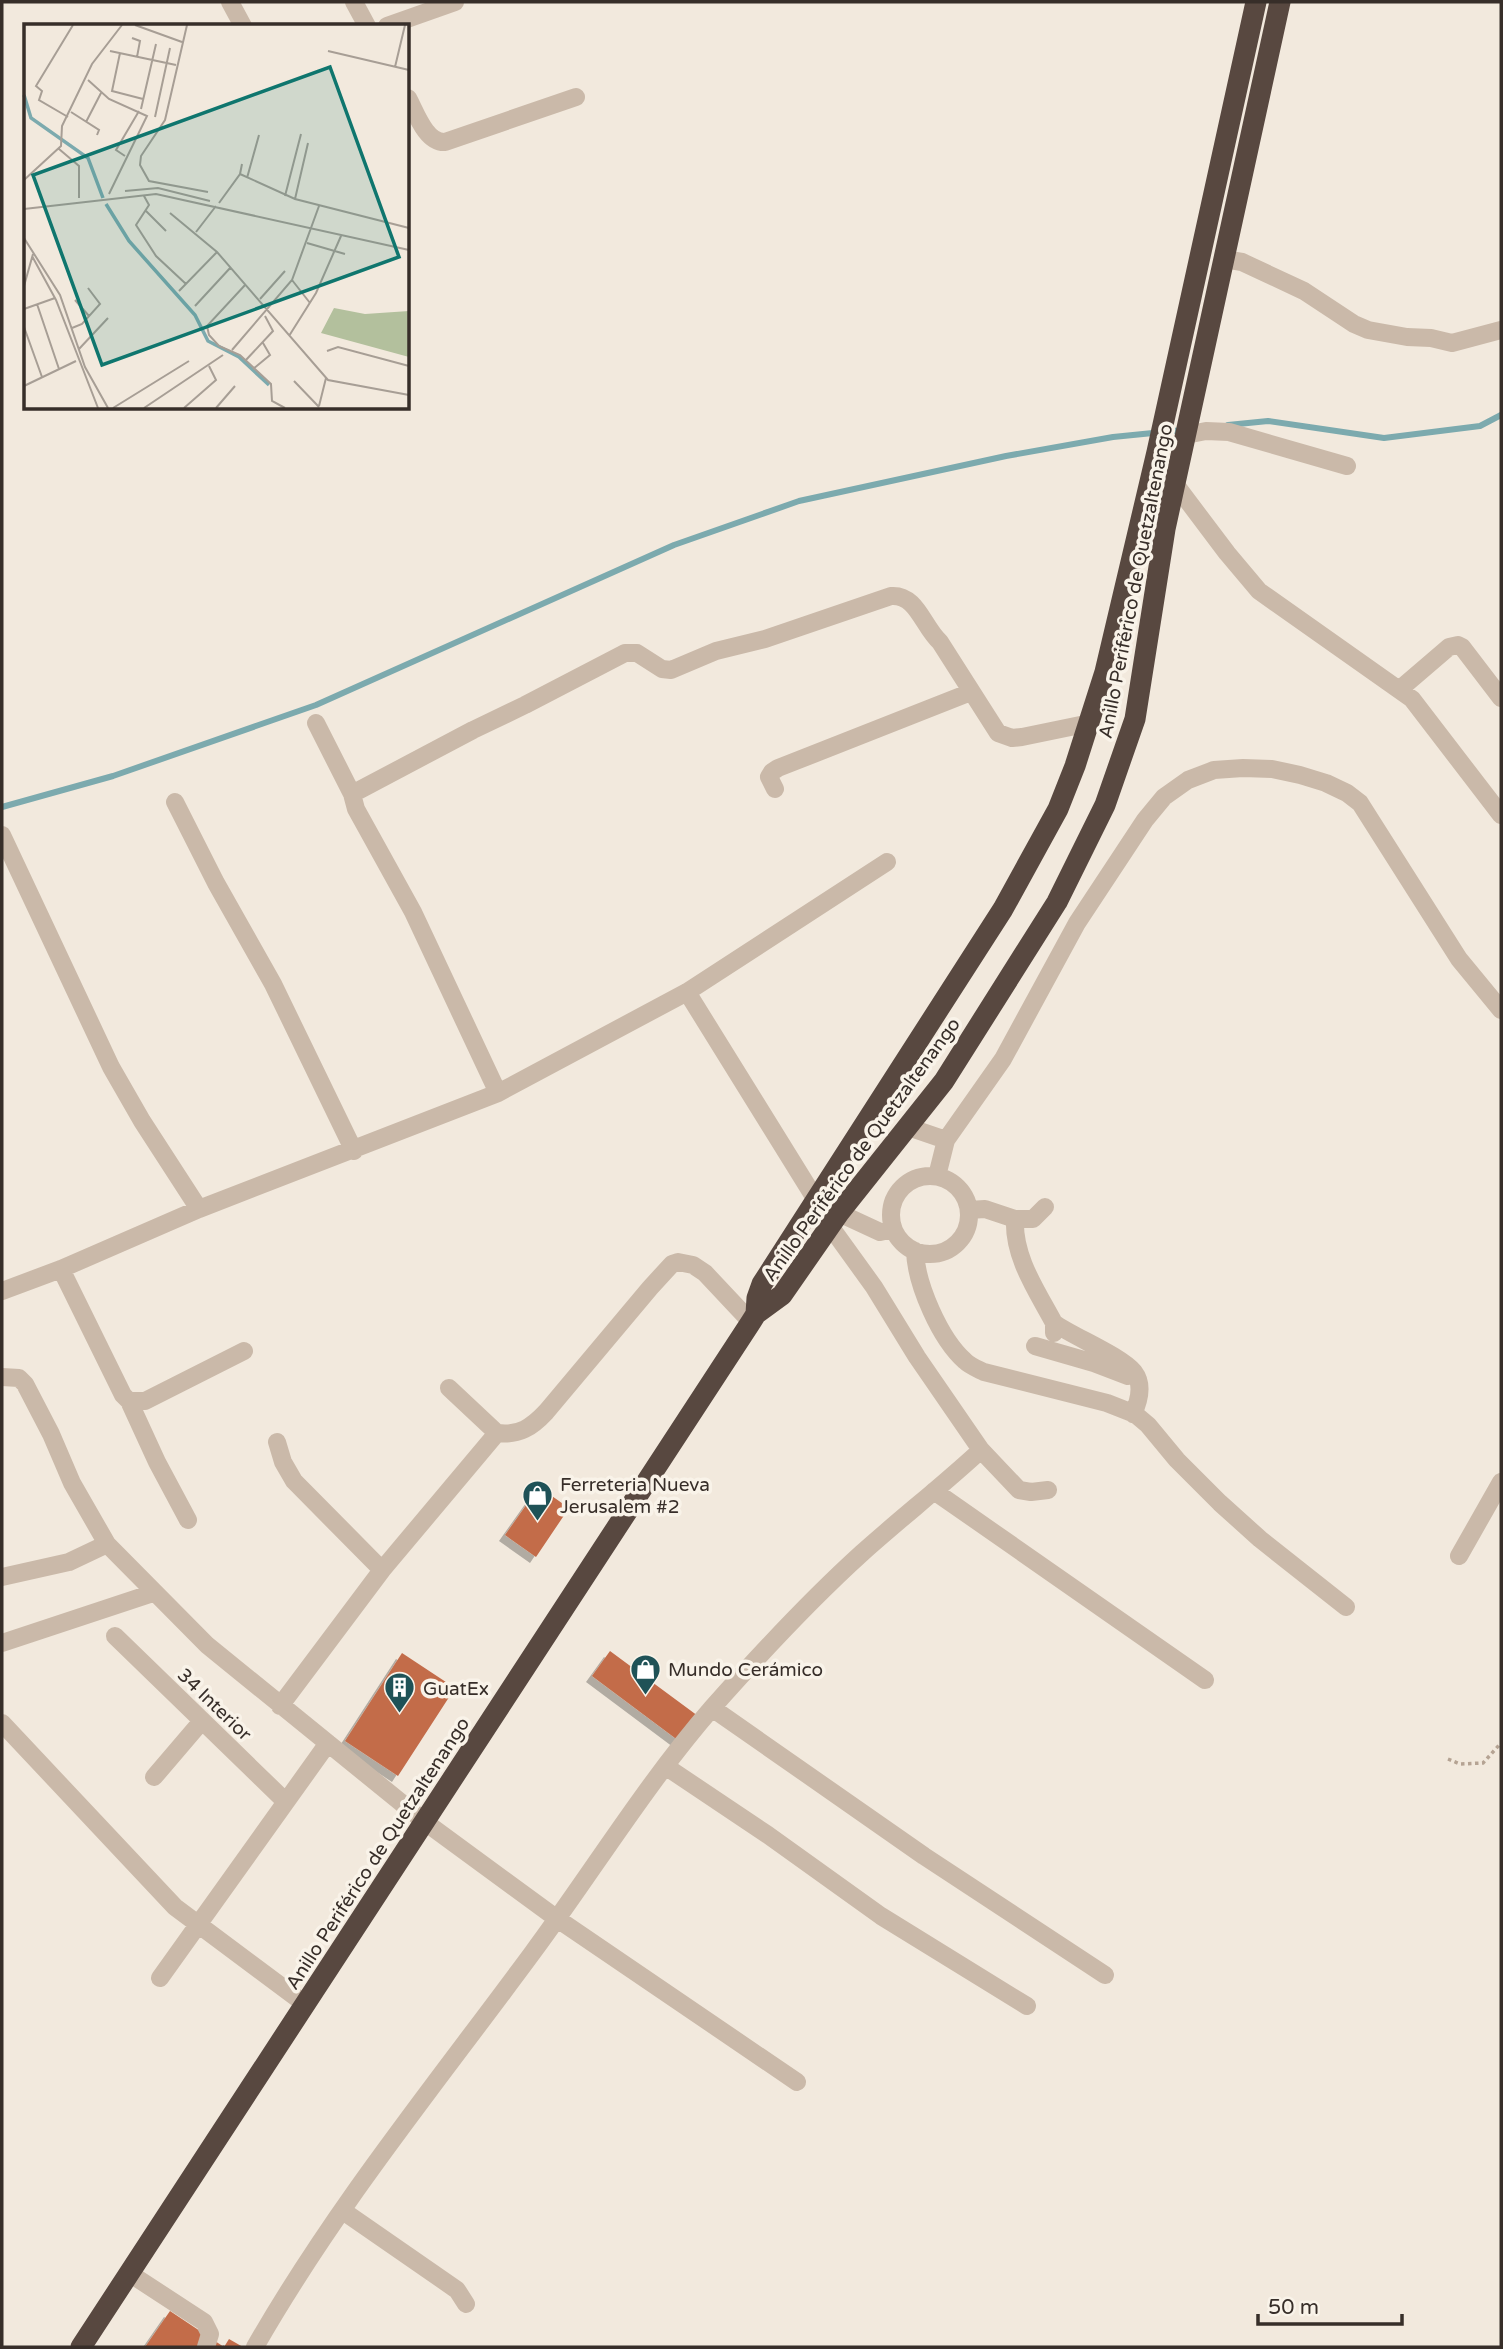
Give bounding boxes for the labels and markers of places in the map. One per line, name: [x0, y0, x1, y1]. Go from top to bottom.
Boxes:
place label: Ferreteria Nueva Jerusalem #2: [560, 1474, 710, 1518]
shop icon: Ferreteria Nueva Jerusalem #2: [520, 1478, 554, 1522]
shop icon: Mundo Cerámico: [628, 1652, 662, 1696]
place label: Mundo Cerámico: [668, 1659, 823, 1681]
building icon: GuatEx: [383, 1671, 417, 1715]
place label: GuatEx: [423, 1678, 489, 1700]

